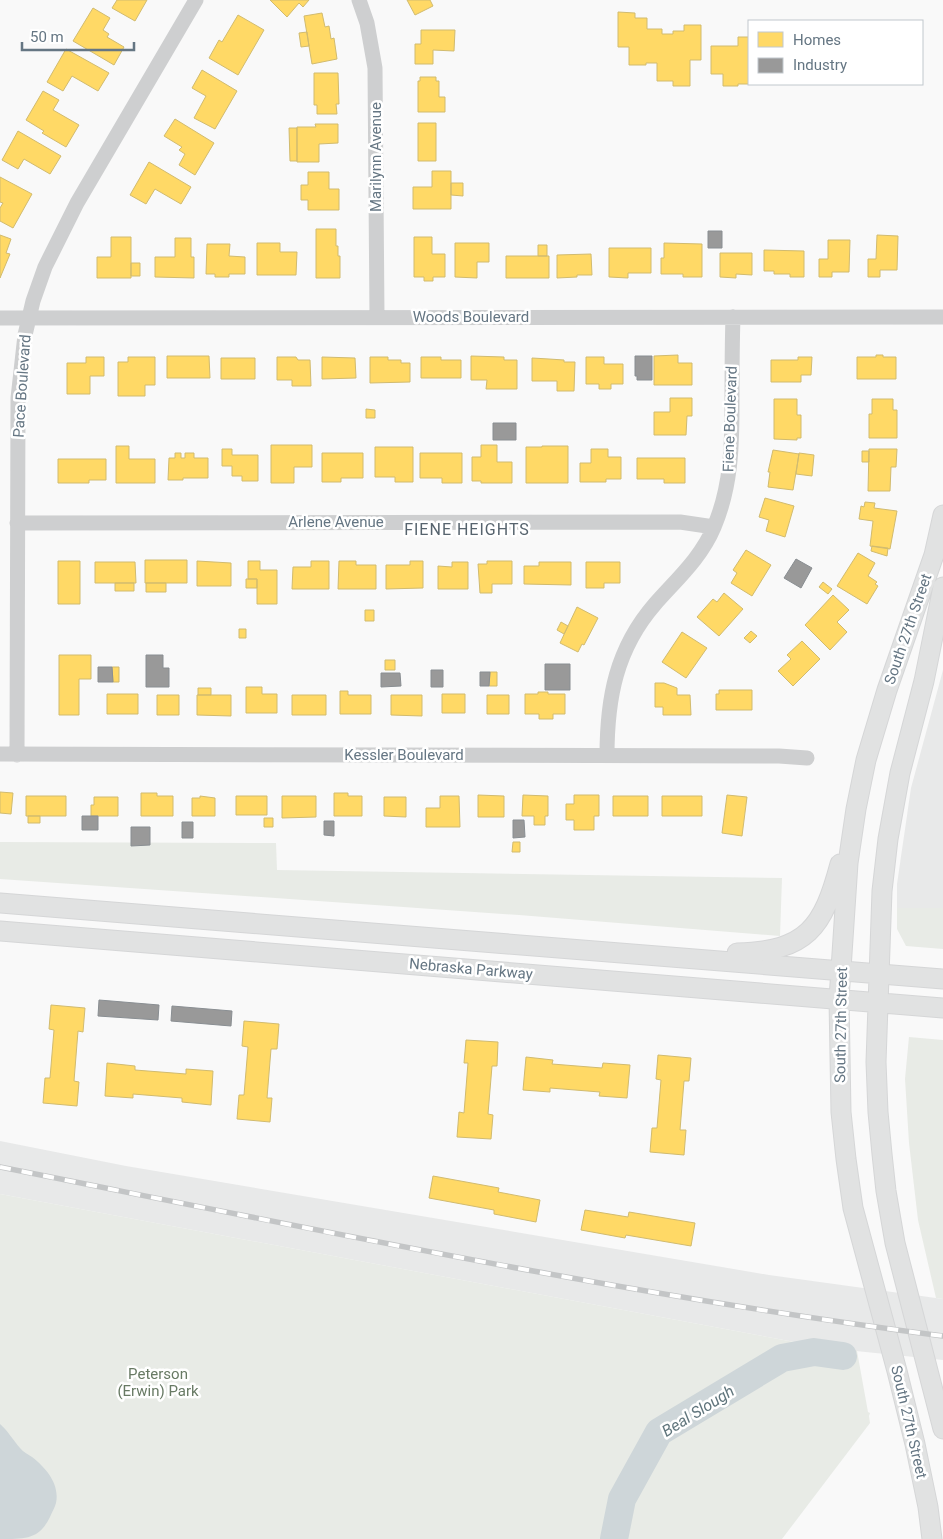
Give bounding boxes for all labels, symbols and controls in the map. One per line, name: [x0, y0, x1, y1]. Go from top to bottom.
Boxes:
scale bar: [22, 20, 135, 52]
legend: [748, 20, 923, 85]
text: 50 m: [30, 28, 64, 46]
text: Homes: [793, 31, 841, 49]
text: Industry: [793, 56, 847, 74]
street label: Marilynn Avenue: [367, 102, 385, 212]
street label: Woods Boulevard: [413, 308, 529, 326]
street label: Pace Boulevard: [9, 334, 35, 438]
street label: Fiene Boulevard: [719, 366, 741, 472]
street label: Arlene Avenue: [288, 513, 384, 531]
district label: FIENE HEIGHTS: [404, 520, 530, 539]
street label: South 27th Street: [881, 571, 935, 687]
street label: Kessler Boulevard: [344, 746, 464, 764]
street label: Nebraska Parkway: [408, 955, 534, 983]
street label: South 27th Street: [831, 967, 851, 1083]
street label: South 27th Street: [887, 1363, 931, 1481]
park label: Peterson (Erwin) Park: [117, 1365, 199, 1400]
water label: Beal Slough: [658, 1381, 738, 1441]

